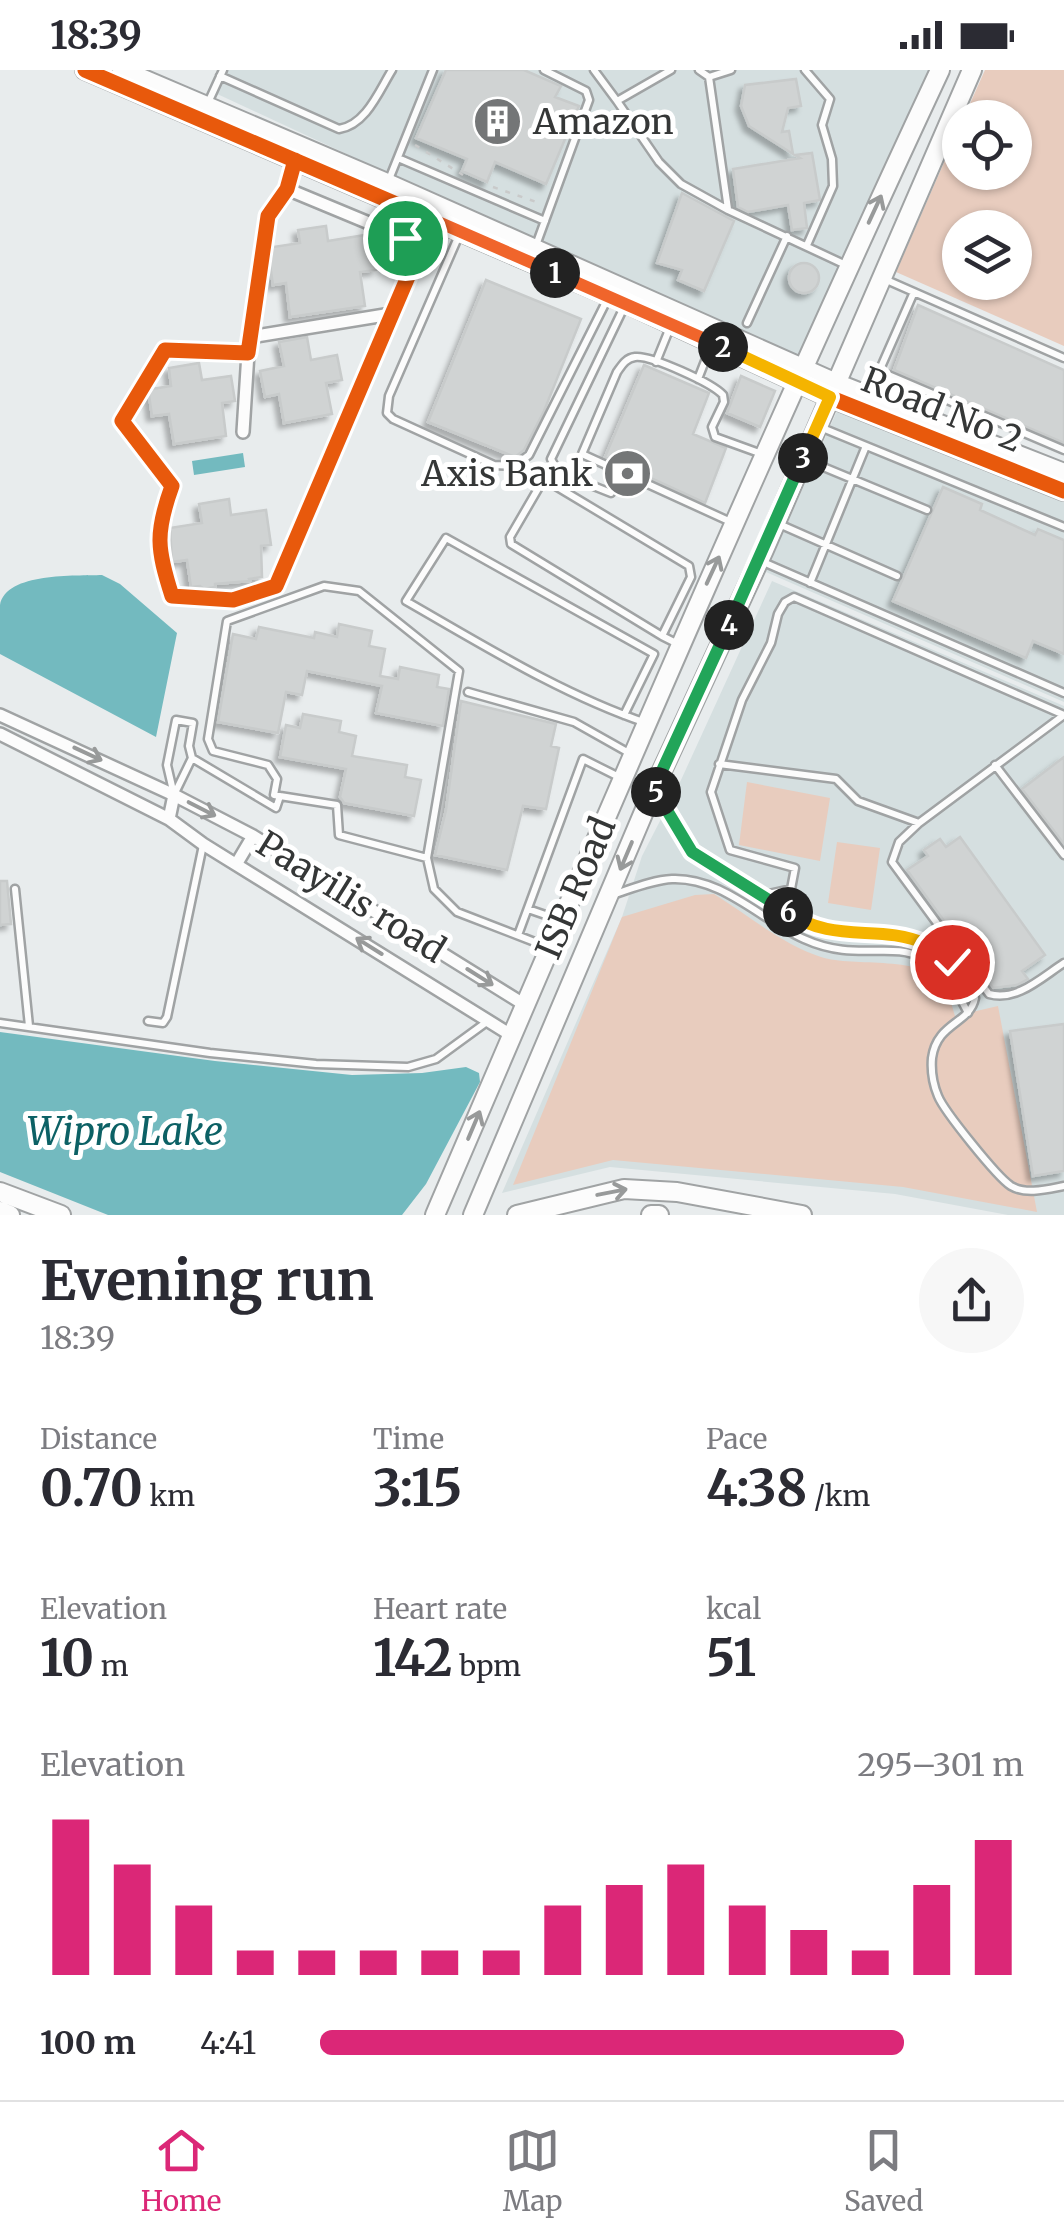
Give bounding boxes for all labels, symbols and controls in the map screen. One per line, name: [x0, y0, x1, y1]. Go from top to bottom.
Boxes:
text: 18:39: [50, 12, 142, 59]
building icon: Amazon: [472, 96, 524, 148]
place label: Amazon: [532, 100, 674, 144]
map controls: [942, 100, 1032, 300]
button: locate: [942, 100, 1032, 190]
one-way arrow: [866, 195, 885, 225]
pin: [363, 196, 448, 281]
button: layers: [942, 210, 1032, 300]
icon: arrive: [378, 211, 433, 266]
pin: 1: [530, 248, 580, 298]
text: 1: [549, 255, 561, 291]
pin: 2: [698, 322, 748, 372]
text: 2: [715, 329, 731, 365]
street label: Road No 2: [855, 358, 1029, 462]
pin: 3: [778, 433, 828, 483]
text: 3: [795, 440, 811, 476]
bank icon: Axis Bank: [602, 448, 654, 500]
place label: Axis Bank: [420, 452, 593, 496]
one-way arrow: [705, 555, 723, 586]
pin: 4: [704, 600, 754, 650]
text: 4: [720, 607, 738, 643]
one-way arrow: [72, 745, 102, 764]
pin: 5: [631, 767, 681, 817]
text: 5: [648, 774, 664, 810]
one-way arrow: [186, 800, 216, 819]
street label: ISB Road: [527, 811, 625, 965]
street label: Paayilis road: [249, 822, 453, 972]
one-way arrow: [616, 840, 634, 871]
pin: 6: [763, 887, 813, 937]
text: 6: [779, 894, 797, 930]
pin: [910, 920, 995, 1005]
icon: check: [925, 935, 980, 990]
one-way arrow: [355, 936, 384, 956]
one-way arrow: [465, 967, 494, 987]
water label: Wipro Lake: [27, 1108, 223, 1155]
one-way arrow: [466, 1110, 484, 1141]
one-way arrow: [595, 1182, 628, 1201]
text: Evening run: [40, 1246, 374, 1315]
button: share: [919, 1248, 1024, 1353]
text: 18:39: [40, 1318, 115, 1358]
text: Distance: [40, 1421, 157, 1457]
text: Time: [373, 1421, 444, 1457]
text: Pace: [706, 1421, 767, 1457]
text: 0.70: [40, 1457, 143, 1520]
text: 3:15: [373, 1457, 462, 1520]
text: 4:38: [706, 1457, 807, 1520]
text: km: [143, 1478, 195, 1514]
text: /km: [807, 1478, 870, 1514]
text: Elevation: [40, 1591, 167, 1627]
text: Heart rate: [373, 1591, 507, 1627]
text: kcal: [706, 1591, 761, 1627]
text: 10: [40, 1627, 94, 1690]
text: 142: [373, 1627, 453, 1690]
text: 51: [706, 1627, 756, 1690]
text: m: [94, 1648, 129, 1684]
text: bpm: [453, 1648, 521, 1684]
text: Elevation: [40, 1745, 185, 1785]
text: 295–301 m: [857, 1745, 1024, 1785]
text: 100 m: [40, 2023, 136, 2063]
text: 4:41: [200, 2023, 256, 2063]
tab: Home: [141, 2123, 221, 2219]
tab: Map: [503, 2123, 563, 2219]
tab: Saved: [844, 2123, 923, 2219]

